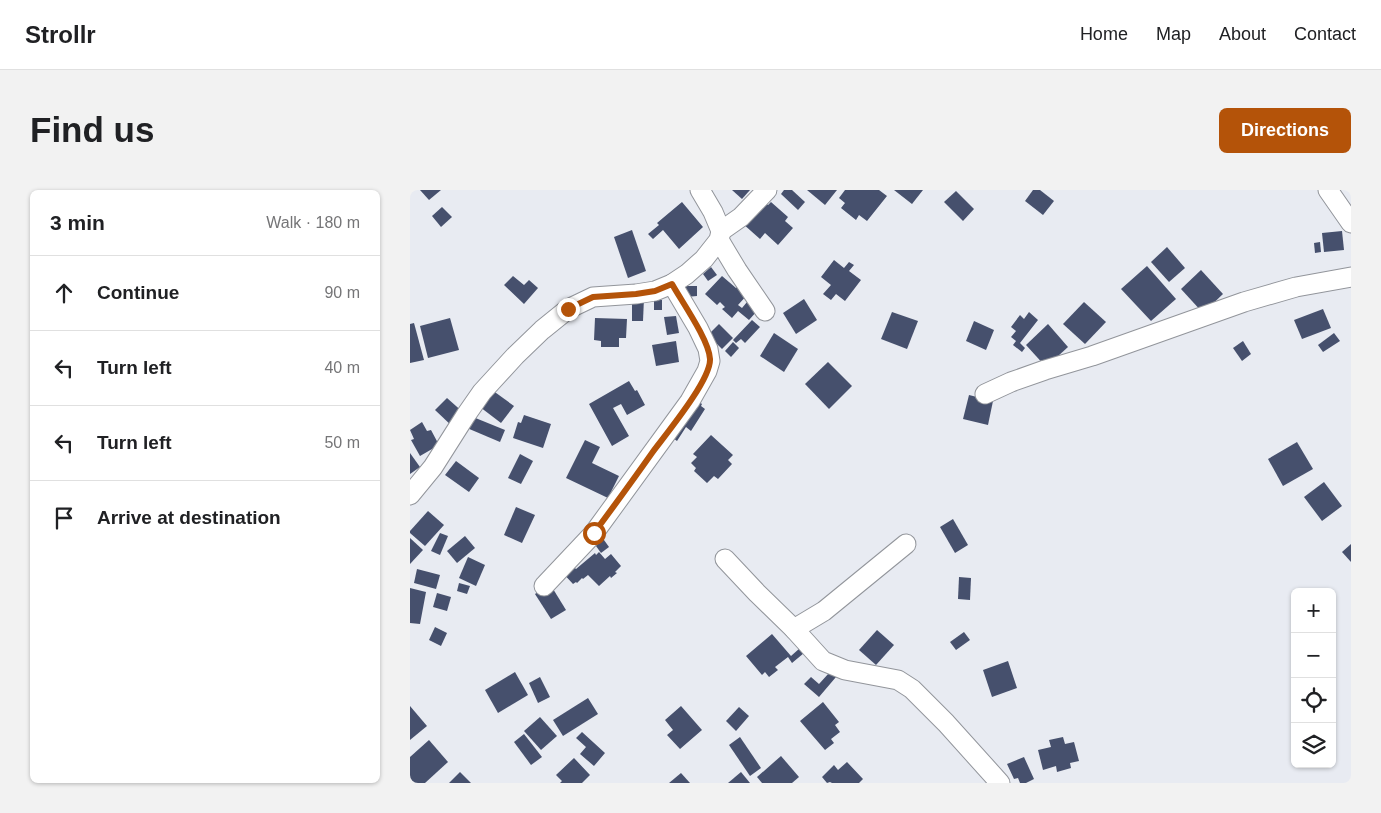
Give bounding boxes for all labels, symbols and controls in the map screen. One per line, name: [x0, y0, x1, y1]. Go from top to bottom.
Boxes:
text: Strollr: [25, 21, 96, 48]
text: Home: [1080, 24, 1128, 44]
text: Map: [1156, 24, 1191, 44]
text: About: [1219, 24, 1266, 44]
text: Contact: [1294, 24, 1356, 44]
button: Directions: [1219, 108, 1351, 153]
text: Find us: [30, 110, 154, 149]
text: 3 min: [50, 211, 105, 234]
text: Walk · 180 m: [266, 214, 360, 231]
icon: ahead: [50, 279, 78, 307]
text: Continue: [97, 282, 179, 303]
text: 90 m: [324, 284, 360, 301]
route end: [557, 298, 580, 321]
icon: left: [50, 354, 78, 382]
text: Turn left: [97, 357, 172, 378]
text: 40 m: [324, 359, 360, 376]
icon: left: [50, 429, 78, 457]
text: Turn left: [97, 432, 172, 453]
text: 50 m: [324, 434, 360, 451]
icon: arrive: [50, 504, 78, 532]
text: Arrive at destination: [97, 507, 281, 528]
route start: [583, 522, 606, 545]
map controls: [1291, 588, 1336, 768]
button: +: [1291, 588, 1336, 633]
button: −: [1291, 633, 1336, 678]
button: locate: [1291, 678, 1336, 723]
button: layers: [1291, 723, 1336, 768]

